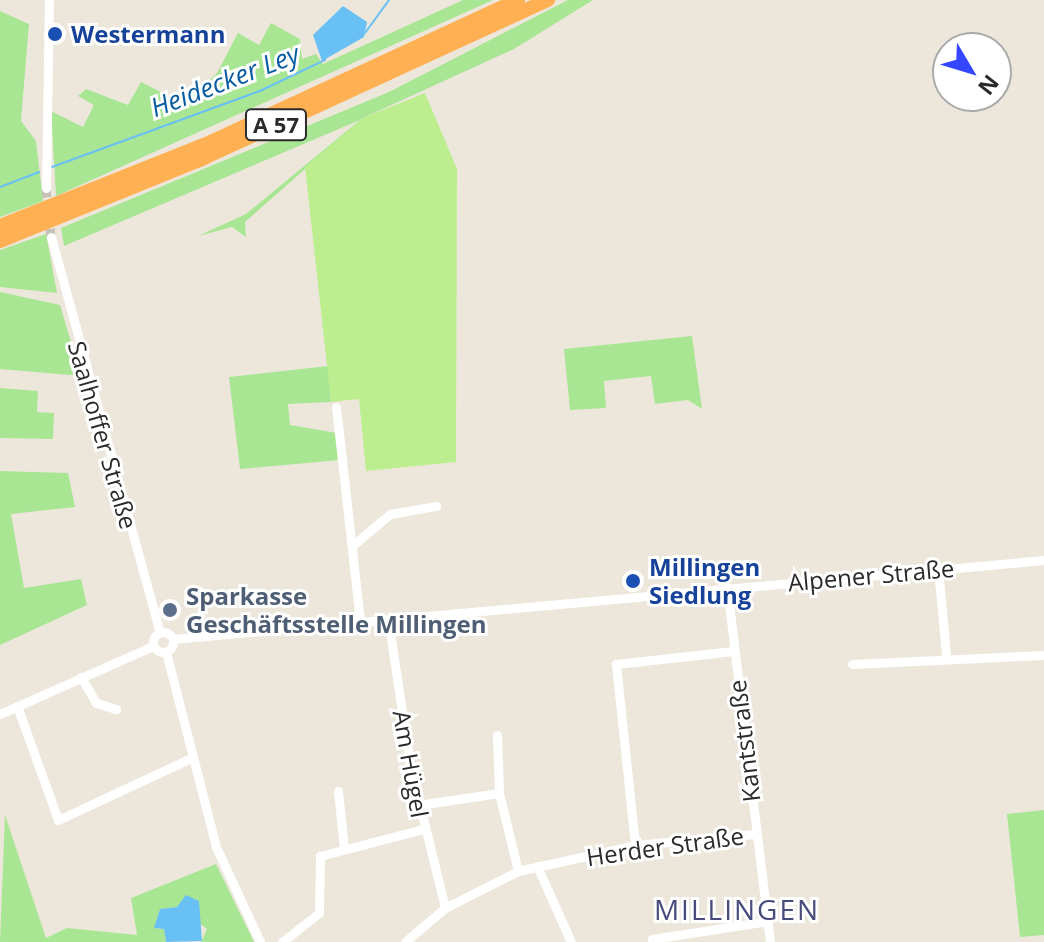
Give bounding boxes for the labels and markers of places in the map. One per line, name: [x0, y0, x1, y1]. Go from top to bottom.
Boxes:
place label: Westermann: [71, 20, 225, 48]
marker: Westermann: [46, 25, 64, 43]
place label: Millingen Siedlung: [649, 553, 760, 609]
marker: Millingen Siedlung: [624, 572, 642, 590]
place label: Sparkasse Geschäftsstelle Millingen: [186, 582, 487, 638]
marker: Sparkasse Geschäftsstelle Millingen: [161, 601, 179, 619]

